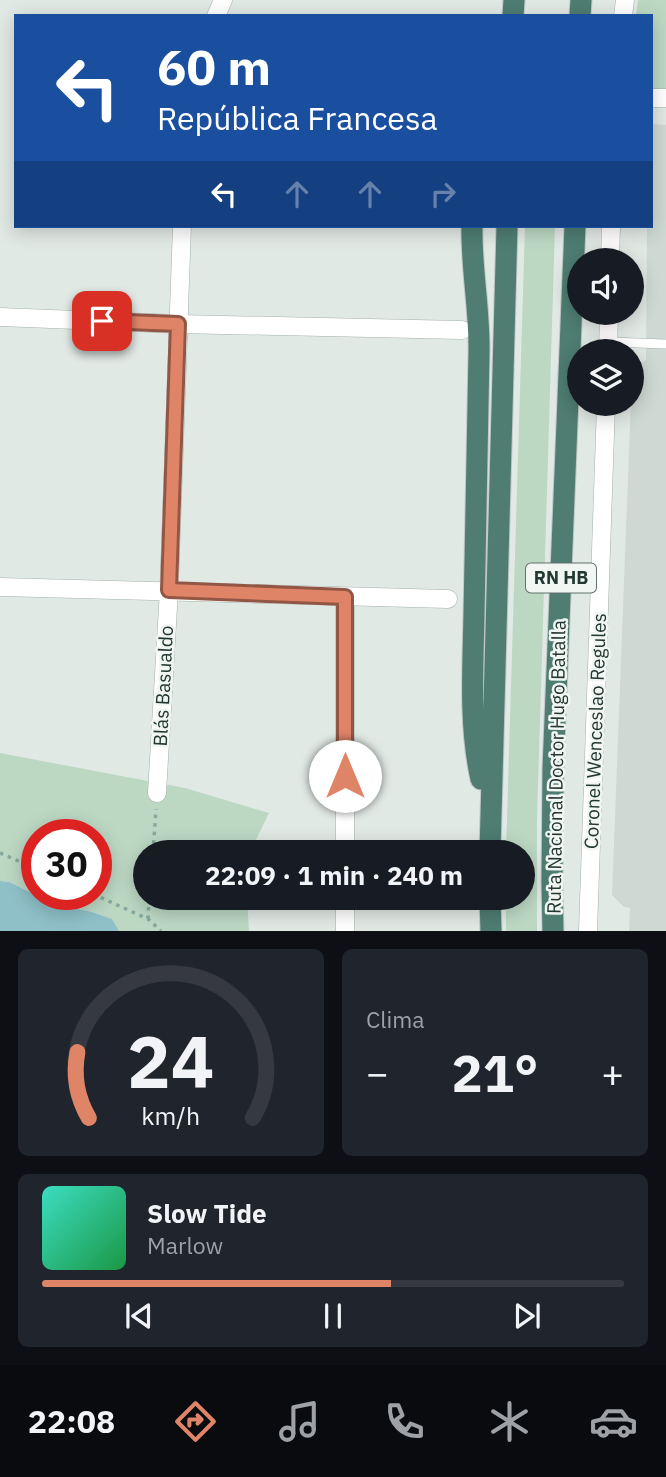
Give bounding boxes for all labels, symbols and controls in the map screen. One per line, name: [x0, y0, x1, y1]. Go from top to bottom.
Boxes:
text: 60 m: [157, 35, 271, 98]
icon: left: [42, 42, 133, 133]
text: República Francesa: [157, 97, 438, 139]
icon: left: [205, 175, 243, 213]
icon: ahead: [278, 175, 316, 213]
icon: ahead: [351, 175, 389, 213]
icon: right: [424, 175, 462, 213]
map controls: [567, 248, 644, 416]
button: sound: [567, 248, 644, 325]
pin: [72, 291, 132, 351]
icon: arrive: [83, 302, 121, 340]
button: layers: [567, 339, 644, 416]
road number: RN HB: [526, 564, 596, 592]
street label: Coronel Wenceslao Regules: [579, 613, 611, 849]
street label: Ruta Nacional Doctor Hugo Batalla: [541, 620, 571, 914]
street label: Blás Basualdo: [148, 625, 178, 747]
position arrow: [308, 739, 382, 813]
speed limit sign: 30: [21, 819, 112, 910]
text: 22:09 · 1 min · 240 m: [205, 858, 463, 892]
text: Clima: [366, 1004, 425, 1034]
text: 24: [127, 1014, 215, 1109]
text: 21°: [452, 1039, 538, 1106]
text: −: [366, 1048, 389, 1097]
text: +: [601, 1048, 624, 1097]
text: km/h: [142, 1099, 200, 1132]
text: Slow Tide: [147, 1196, 267, 1230]
text: Marlow: [147, 1230, 223, 1260]
icon: previous: [120, 1297, 158, 1335]
icon: pause: [314, 1297, 352, 1335]
icon: next: [508, 1297, 546, 1335]
icon: directions: [171, 1397, 220, 1446]
icon: music: [275, 1397, 324, 1446]
icon: phone: [380, 1397, 429, 1446]
icon: climate: [485, 1397, 534, 1446]
icon: car: [589, 1397, 638, 1446]
text: 22:08: [28, 1400, 115, 1442]

